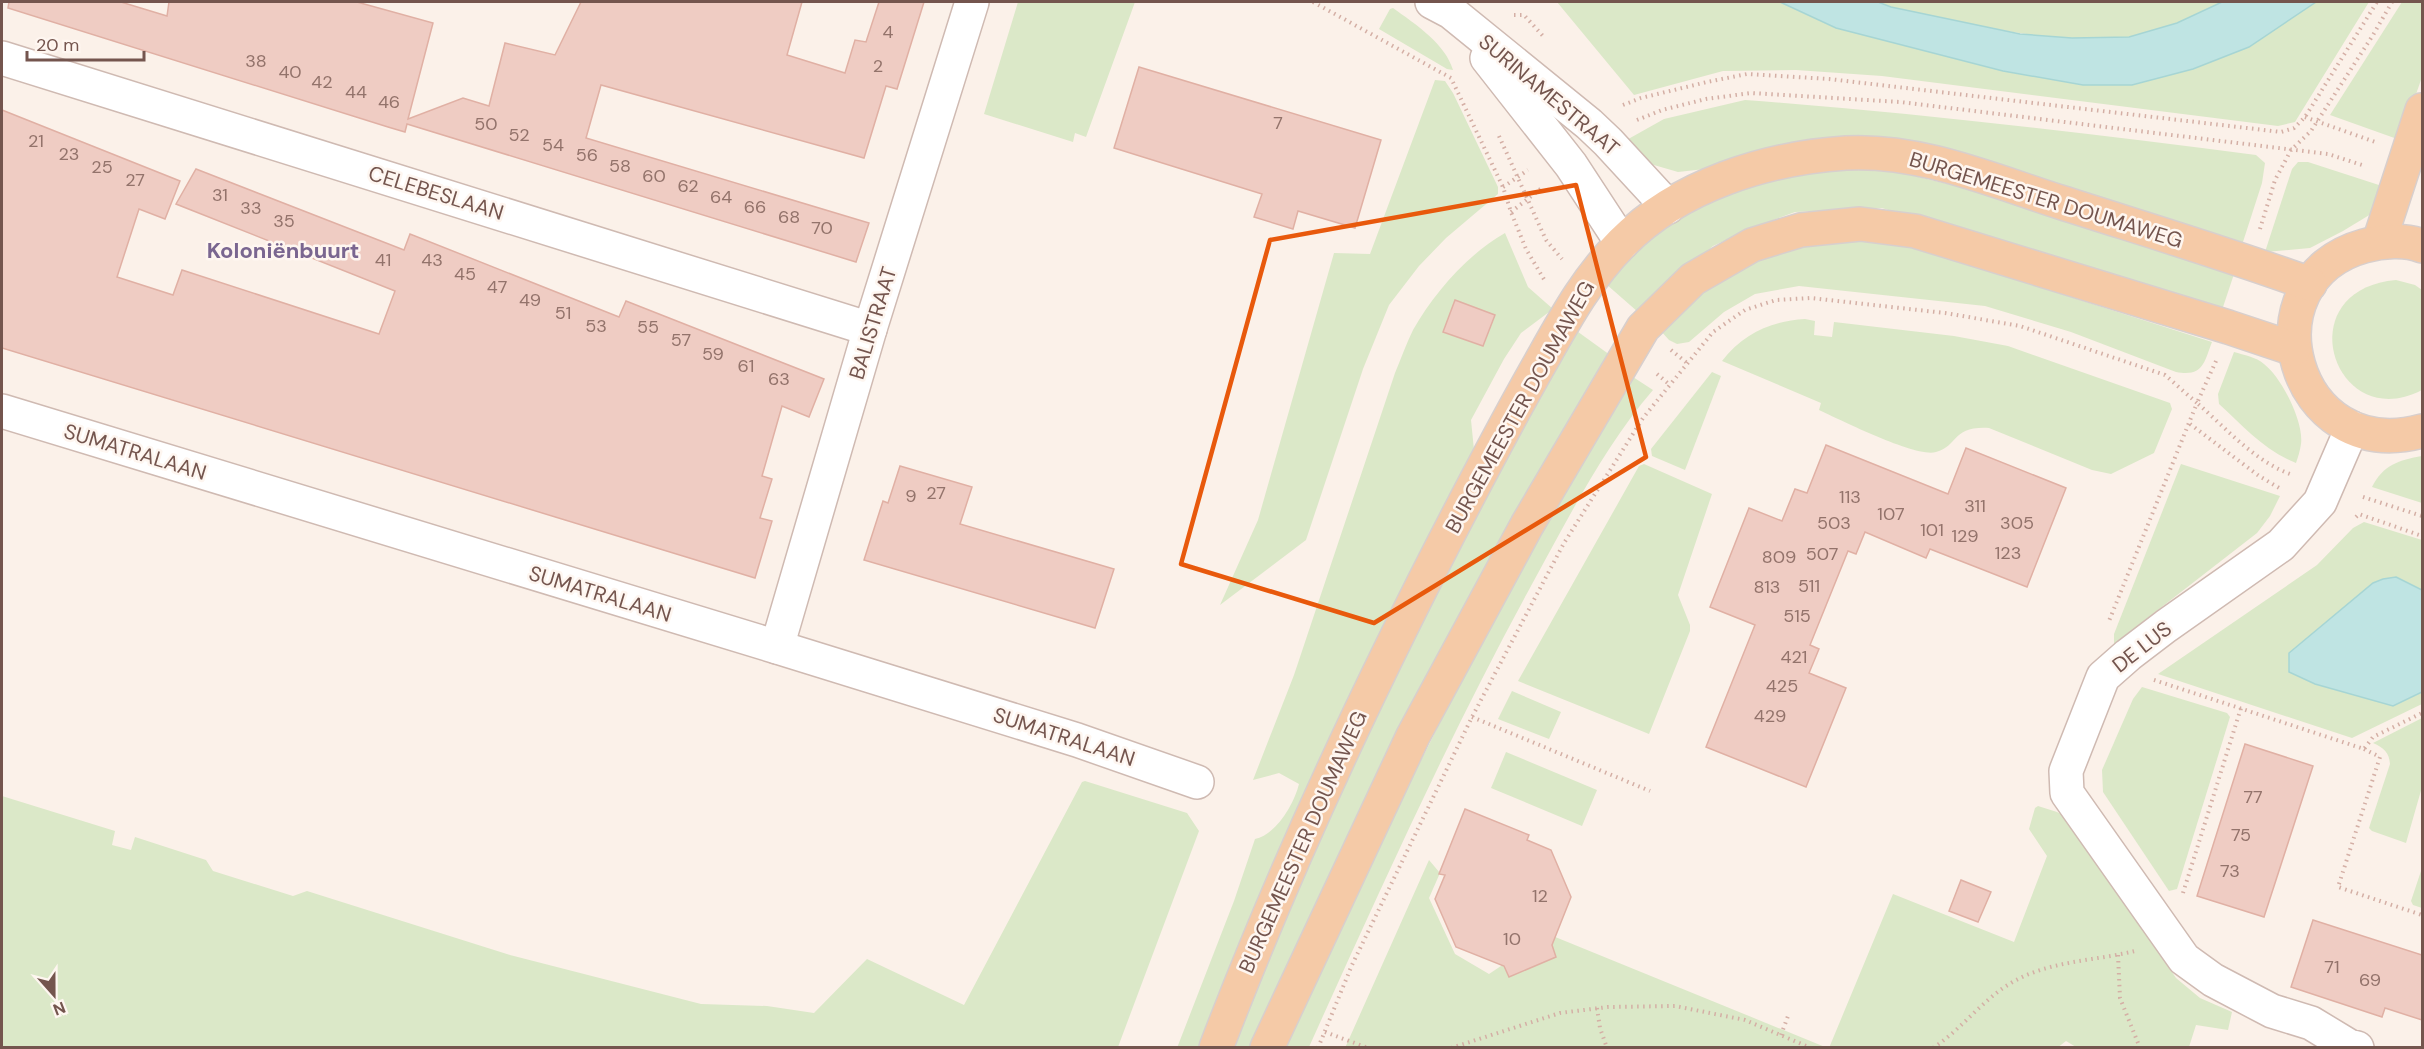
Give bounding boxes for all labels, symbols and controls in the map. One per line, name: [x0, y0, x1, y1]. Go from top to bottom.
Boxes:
house number: 4: [883, 20, 894, 44]
scale bar: [27, 24, 144, 62]
street label: SURINAMESTRAAT: [1473, 28, 1625, 162]
text: 20 m: [36, 33, 79, 57]
house number: 38: [245, 49, 267, 73]
house number: 2: [873, 54, 883, 78]
house number: 40: [278, 60, 302, 84]
house number: 42: [311, 70, 333, 94]
house number: 44: [345, 80, 367, 104]
house number: 46: [378, 90, 400, 114]
house number: 7: [1273, 111, 1283, 135]
house number: 50: [474, 112, 498, 136]
house number: 52: [508, 123, 530, 147]
house number: 21: [28, 129, 44, 153]
house number: 54: [542, 133, 564, 157]
house number: 23: [58, 142, 80, 166]
house number: 56: [576, 143, 598, 167]
street label: BURGEMEESTER DOUMAWEG: [1906, 145, 2186, 255]
house number: 58: [609, 154, 631, 178]
house number: 25: [91, 155, 113, 179]
street label: CELEBESLAAN: [365, 159, 507, 227]
house number: 60: [642, 164, 666, 188]
house number: 27: [125, 168, 145, 192]
house number: 62: [677, 174, 699, 198]
house number: 31: [212, 183, 228, 207]
house number: 64: [710, 185, 732, 209]
house number: 66: [744, 195, 766, 219]
house number: 33: [240, 196, 262, 220]
house number: 68: [778, 205, 800, 229]
house number: 35: [273, 209, 295, 233]
house number: 70: [811, 216, 833, 240]
district label: Koloniënbuurt: [207, 236, 359, 265]
house number: 41: [375, 248, 391, 272]
house number: 43: [421, 248, 443, 272]
house number: 45: [454, 262, 476, 286]
street label: BALISTRAAT: [843, 263, 903, 383]
house number: 47: [487, 275, 507, 299]
street label: BURGEMEESTER DOUMAWEG: [1439, 276, 1601, 538]
house number: 49: [519, 288, 541, 312]
house number: 51: [555, 301, 571, 325]
house number: 53: [585, 314, 607, 338]
house number: 55: [637, 315, 659, 339]
house number: 57: [671, 328, 691, 352]
house number: 59: [702, 342, 724, 366]
house number: 61: [738, 354, 754, 378]
house number: 63: [768, 367, 790, 391]
street label: SUMATRALAAN: [60, 417, 210, 487]
house number: 27: [926, 481, 946, 505]
house number: 9: [905, 484, 917, 508]
house number: 113: [1839, 485, 1861, 509]
house number: 311: [1964, 494, 1986, 518]
house number: 107: [1877, 502, 1905, 526]
house number: 503: [1817, 511, 1851, 535]
house number: 305: [2000, 511, 2034, 535]
house number: 101: [1920, 518, 1944, 542]
house number: 129: [1951, 524, 1979, 548]
house number: 123: [1995, 541, 2021, 565]
house number: 507: [1806, 542, 1838, 566]
house number: 809: [1762, 545, 1796, 569]
street label: SUMATRALAAN: [525, 559, 675, 629]
house number: 511: [1798, 574, 1820, 598]
house number: 813: [1754, 575, 1780, 599]
house number: 515: [1783, 604, 1811, 628]
street label: DE LUS: [2106, 615, 2178, 679]
house number: 421: [1781, 645, 1807, 669]
house number: 425: [1766, 674, 1798, 698]
street label: SUMATRALAAN: [990, 701, 1138, 773]
house number: 429: [1754, 704, 1786, 728]
street label: BURGEMEESTER DOUMAWEG: [1232, 706, 1374, 978]
house number: 77: [2243, 785, 2263, 809]
house number: 75: [2231, 823, 2251, 847]
house number: 73: [2220, 859, 2240, 883]
house number: 12: [1532, 884, 1548, 908]
house number: 10: [1503, 927, 1521, 951]
house number: 71: [2324, 955, 2340, 979]
north arrow: [24, 965, 84, 1025]
house number: 69: [2359, 968, 2381, 992]
text: N: [50, 997, 68, 1020]

